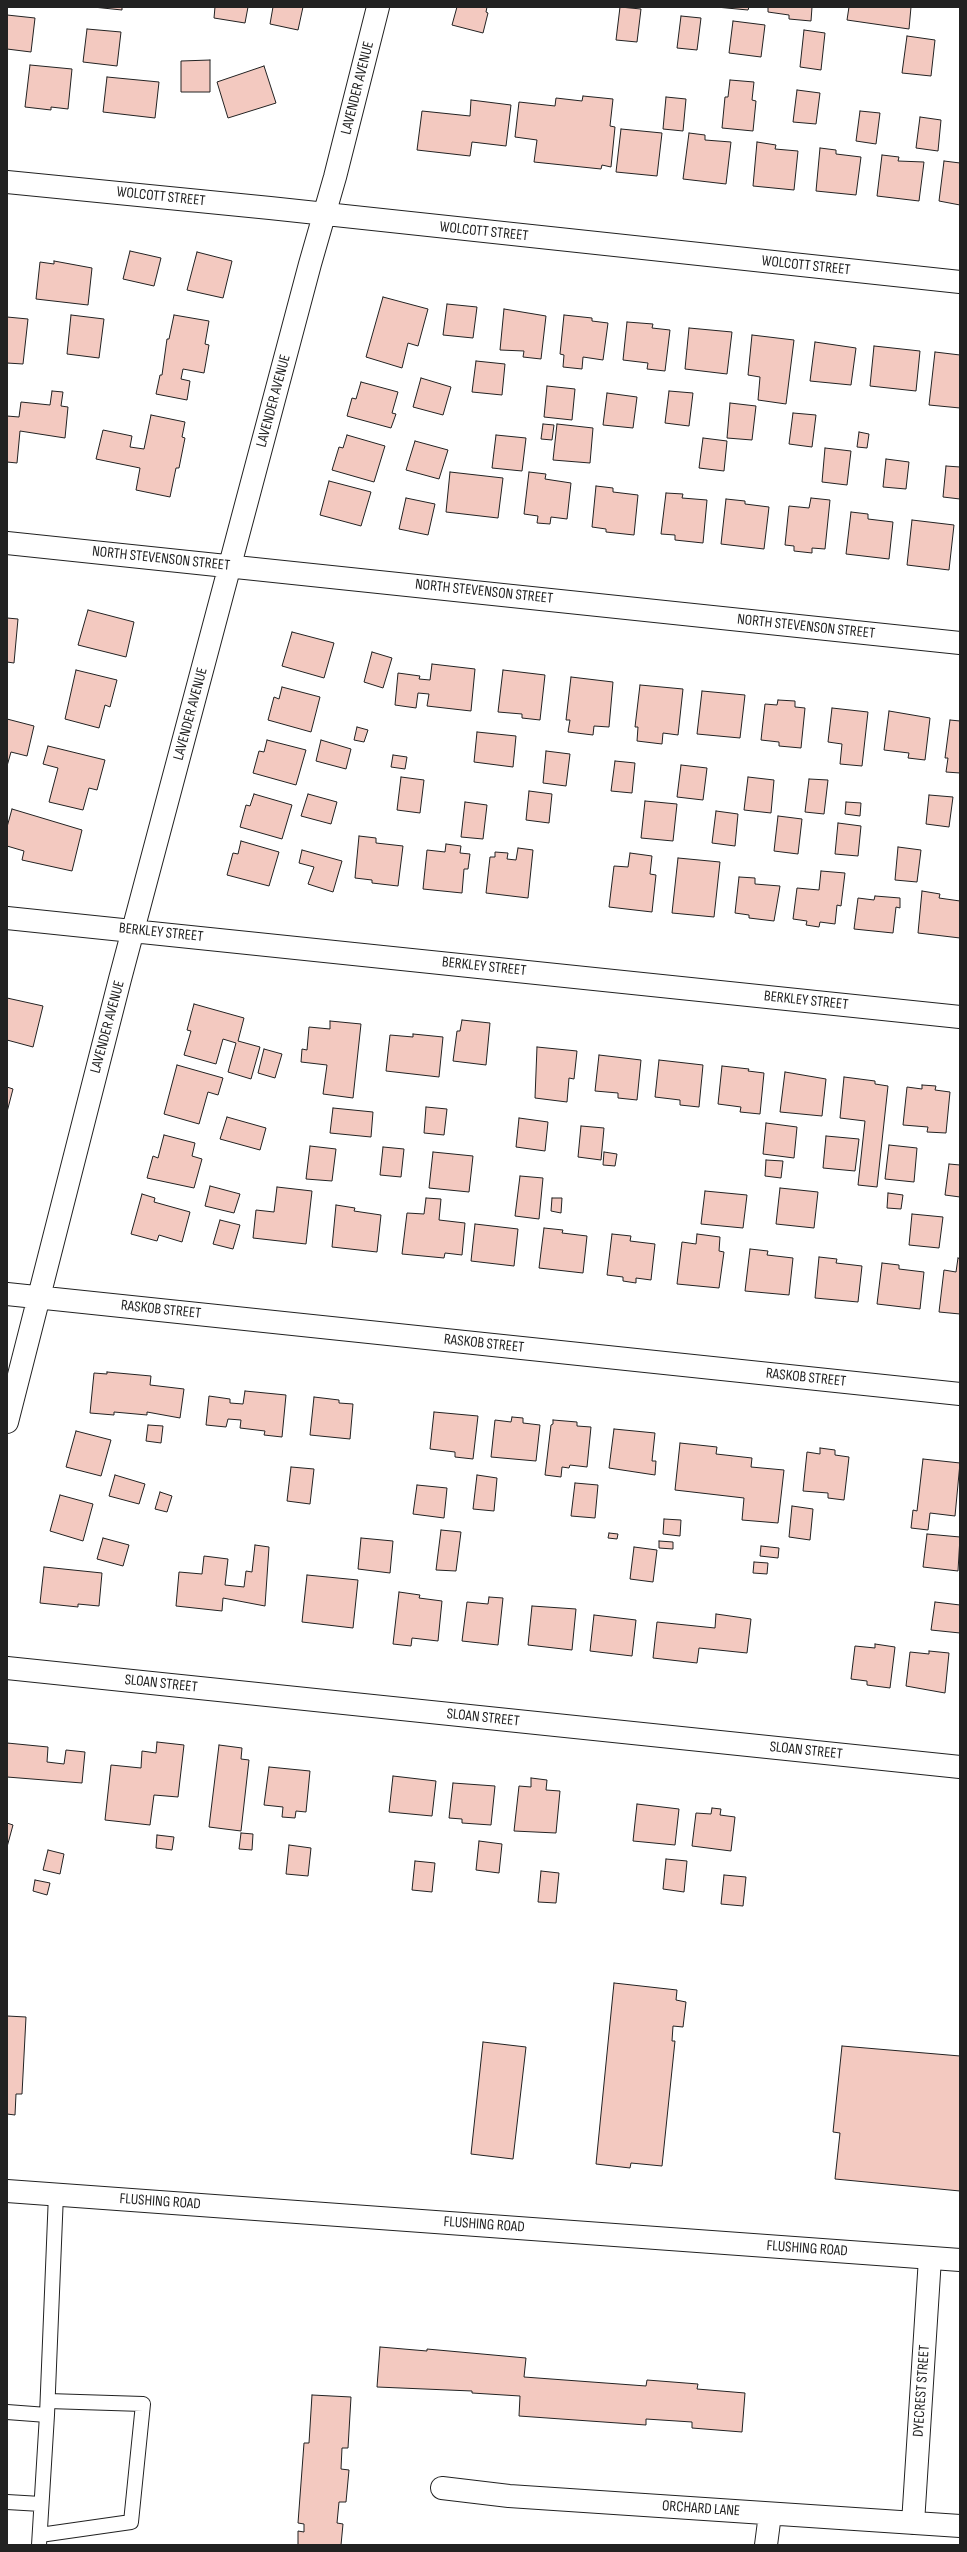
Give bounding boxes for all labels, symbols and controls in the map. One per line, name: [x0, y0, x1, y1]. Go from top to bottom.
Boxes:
street label: LAVENDER AVENUE: [338, 40, 378, 136]
street label: WOLCOTT STREET: [116, 183, 206, 211]
street label: WOLCOTT STREET: [439, 218, 529, 246]
street label: WOLCOTT STREET: [761, 252, 851, 280]
street label: LAVENDER AVENUE: [253, 353, 295, 449]
street label: NORTH STEVENSON STREET: [91, 543, 231, 575]
street label: NORTH STEVENSON STREET: [414, 576, 554, 608]
street label: NORTH STEVENSON STREET: [736, 611, 876, 643]
street label: LAVENDER AVENUE: [170, 666, 212, 762]
street label: BERKLEY STREET: [118, 920, 204, 946]
street label: BERKLEY STREET: [441, 954, 527, 980]
street label: LAVENDER AVENUE: [87, 979, 129, 1075]
street label: BERKLEY STREET: [763, 988, 849, 1014]
street label: RASKOB STREET: [120, 1297, 202, 1323]
street label: RASKOB STREET: [443, 1331, 525, 1357]
street label: RASKOB STREET: [765, 1365, 847, 1391]
street label: SLOAN STREET: [124, 1671, 198, 1697]
street label: SLOAN STREET: [446, 1705, 520, 1731]
street label: SLOAN STREET: [769, 1738, 843, 1764]
street label: FLUSHING ROAD: [119, 2190, 201, 2214]
street label: FLUSHING ROAD: [443, 2213, 525, 2237]
street label: FLUSHING ROAD: [766, 2237, 848, 2261]
street label: DYECREST STREET: [910, 2344, 934, 2438]
street label: ORCHARD LANE: [661, 2497, 741, 2521]

